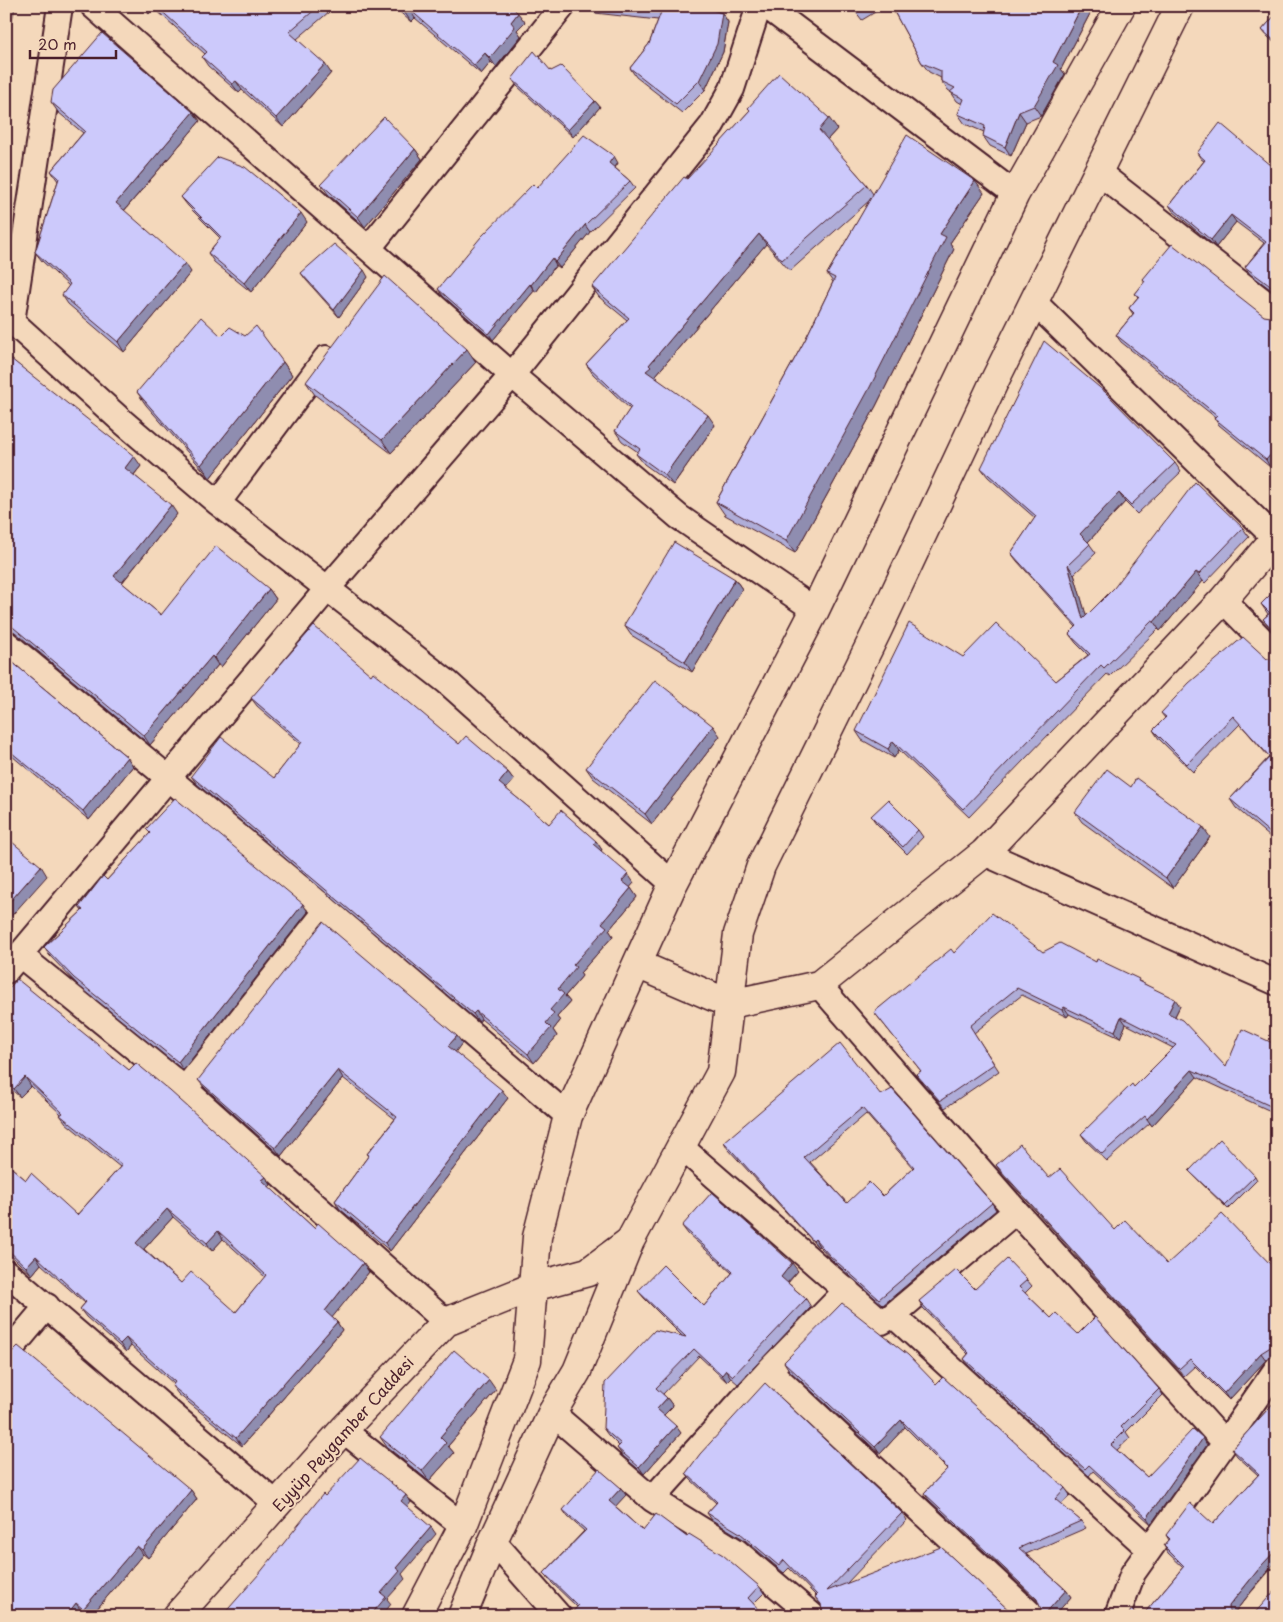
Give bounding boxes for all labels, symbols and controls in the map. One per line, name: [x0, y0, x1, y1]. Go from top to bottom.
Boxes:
scale bar: [30, 28, 116, 60]
text: 20 m: [38, 32, 77, 55]
street label: Eyyüp Peygamber Caddesi: [266, 1350, 419, 1516]

